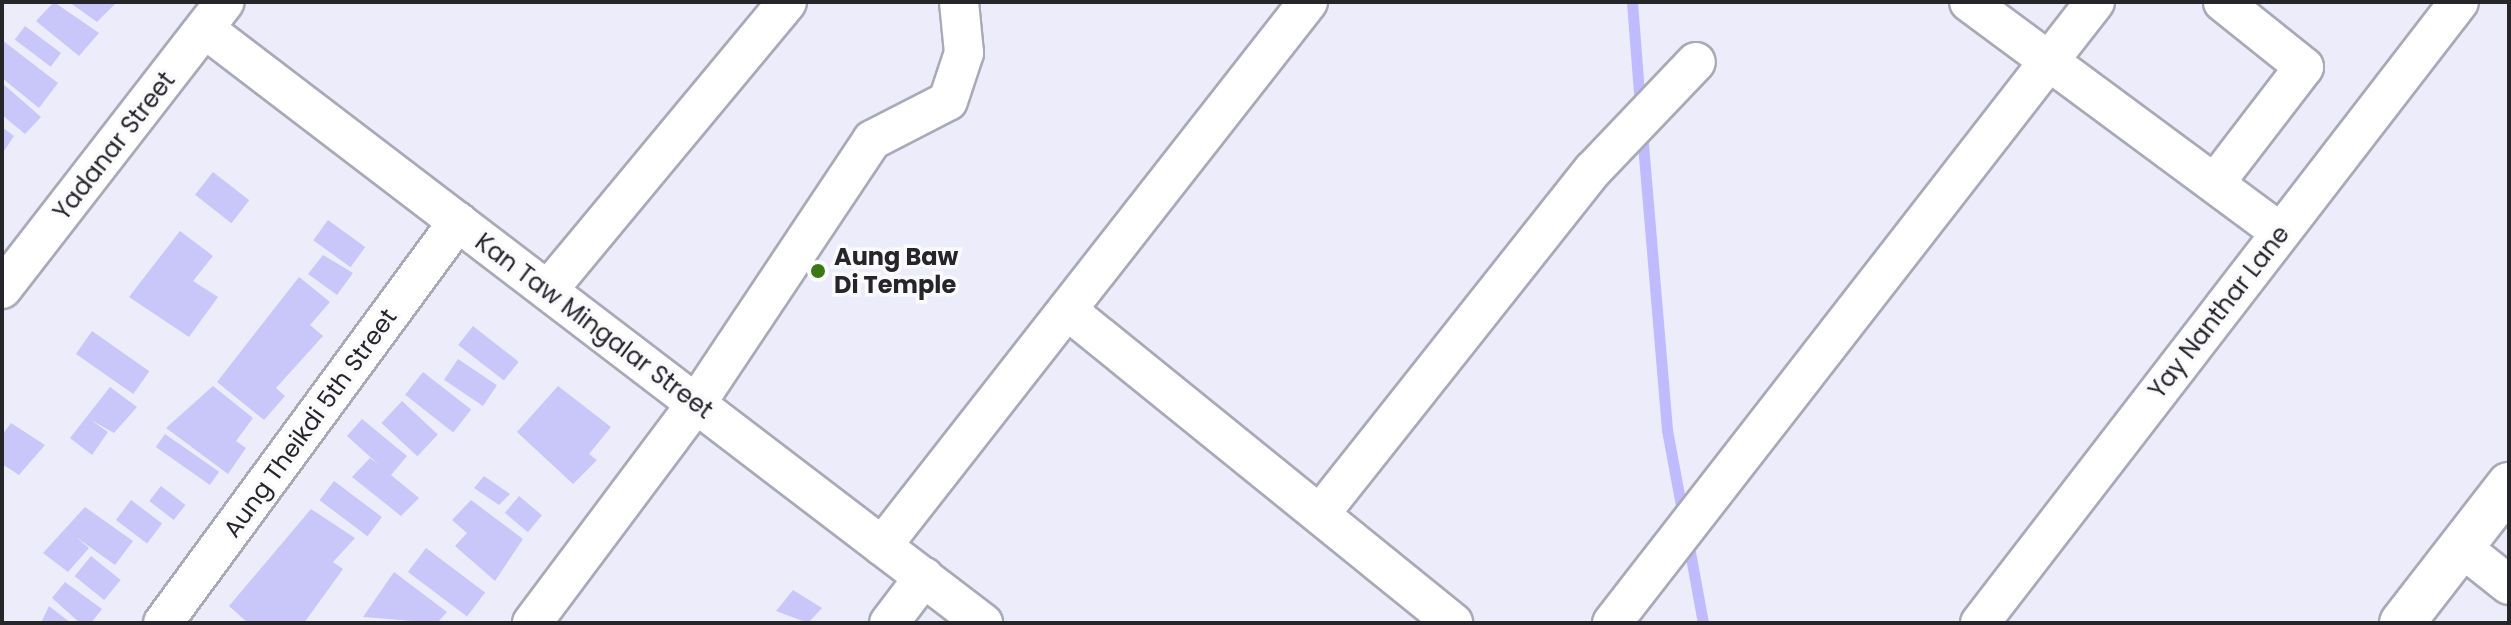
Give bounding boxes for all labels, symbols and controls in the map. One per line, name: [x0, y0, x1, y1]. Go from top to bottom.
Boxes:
street label: Yadanar Street: [47, 66, 181, 226]
street label: Yay Nanthar Lane: [2143, 220, 2295, 404]
street label: Kan Taw Mingalar Street: [470, 227, 718, 425]
place label: Aung Baw Di Temple: [834, 243, 958, 299]
marker: Aung Baw Di Temple: [809, 262, 827, 280]
street label: Aung Theikdi 5th Street: [217, 303, 403, 543]

